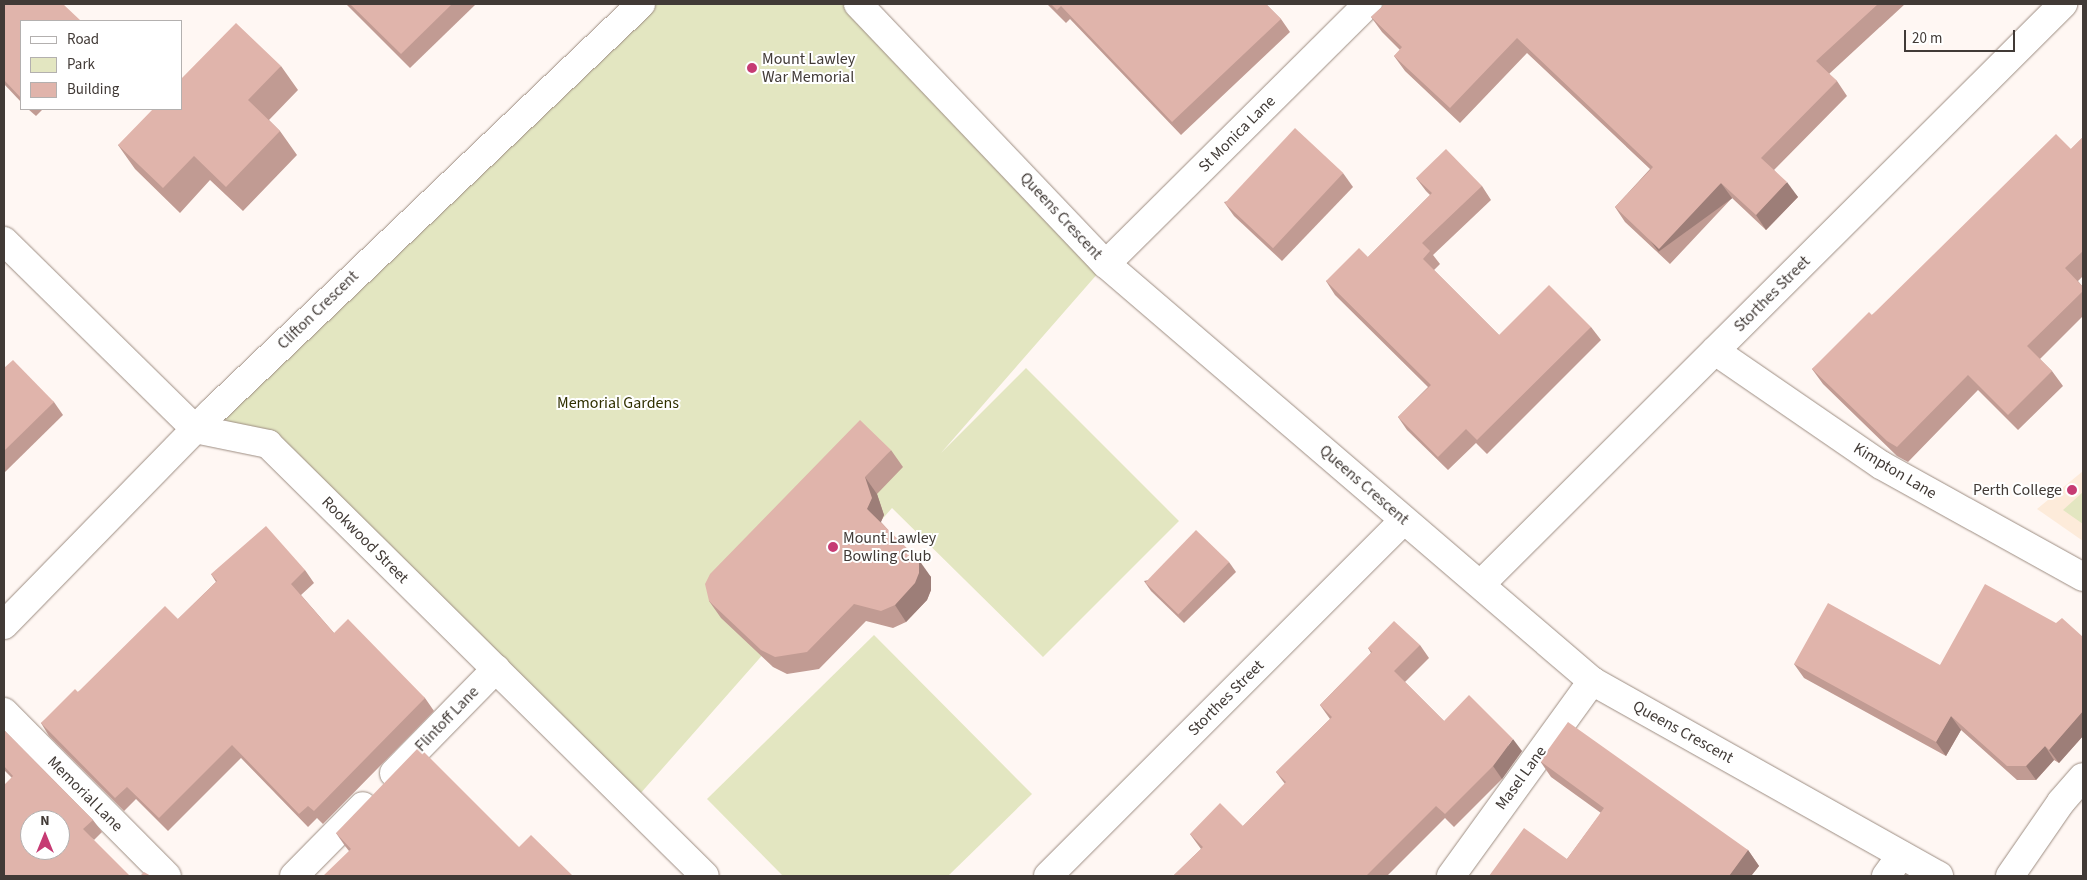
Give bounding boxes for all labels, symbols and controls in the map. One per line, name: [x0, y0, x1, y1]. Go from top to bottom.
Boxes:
legend: [20, 20, 182, 110]
scale bar: [1907, 20, 2018, 52]
text: 20 m: [1912, 28, 1942, 49]
text: Road: [67, 29, 99, 50]
place label: Mount Lawley War Memorial: [762, 49, 855, 87]
text: Park: [67, 54, 95, 75]
marker: Mount Lawley War Memorial: [746, 62, 758, 74]
text: Building: [67, 79, 119, 100]
street label: St Monica Lane: [1195, 92, 1279, 176]
street label: Queens Crescent: [1016, 168, 1106, 264]
street label: Storthes Street: [1730, 252, 1814, 336]
street label: Clifton Crescent: [273, 267, 363, 353]
park label: Memorial Gardens: [557, 393, 679, 413]
street label: Kimpton Lane: [1850, 439, 1940, 503]
street label: Queens Crescent: [1315, 441, 1413, 529]
place label: Perth College: [1973, 480, 2062, 500]
marker: Perth College: [2066, 484, 2078, 496]
street label: Rookwood Street: [317, 492, 413, 588]
place label: Mount Lawley Bowling Club: [843, 528, 936, 566]
marker: Mount Lawley Bowling Club: [827, 541, 839, 553]
street label: Storthes Street: [1184, 656, 1268, 740]
street label: Flintoff Lane: [411, 682, 483, 756]
street label: Queens Crescent: [1629, 696, 1737, 768]
street label: Masel Lane: [1491, 742, 1551, 814]
street label: Memorial Lane: [43, 752, 127, 836]
north arrow: [20, 810, 70, 860]
text: N: [40, 811, 50, 831]

